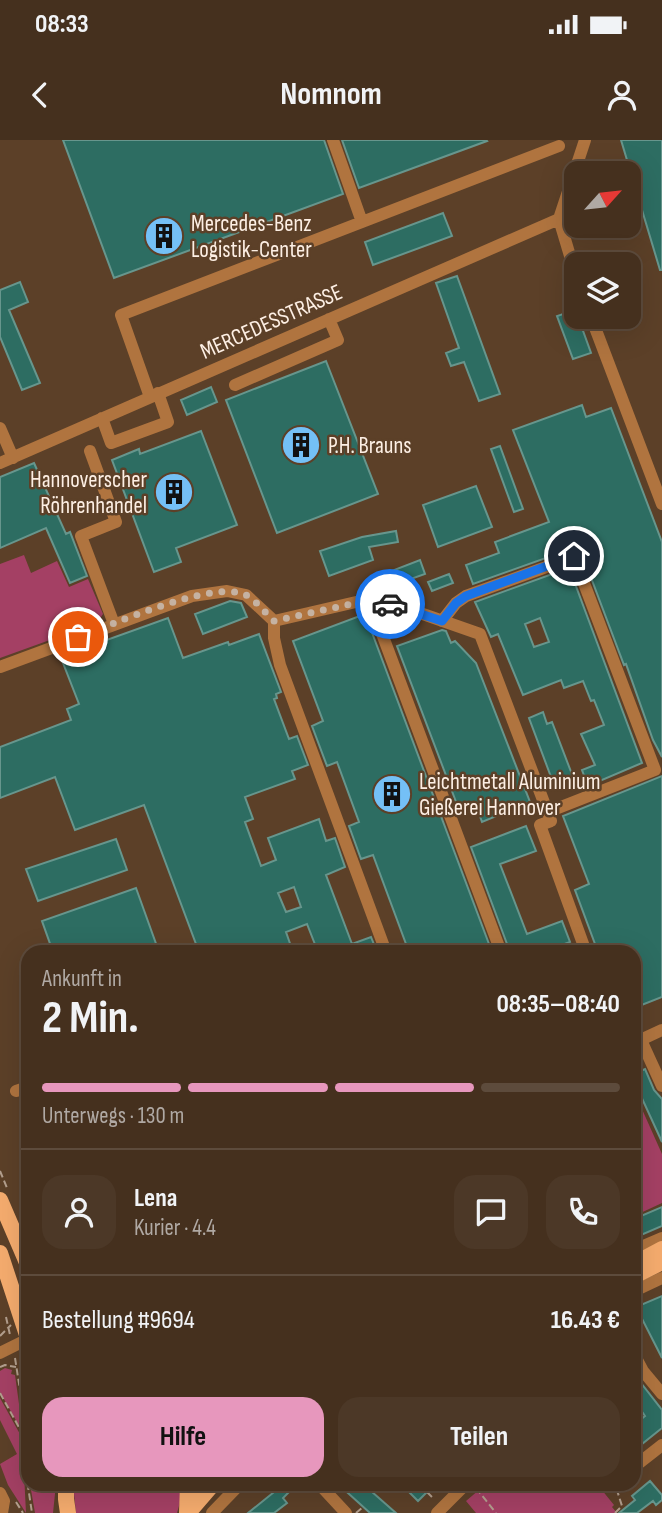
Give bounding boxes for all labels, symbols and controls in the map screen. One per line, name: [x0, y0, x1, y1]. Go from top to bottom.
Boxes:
text: 08:33: [35, 9, 89, 40]
text: Nomnom: [280, 75, 382, 114]
icon: back: [21, 76, 59, 114]
icon: person: [603, 76, 641, 114]
north arrow: [564, 161, 640, 238]
map controls: [564, 161, 641, 329]
place label: Mercedes-Benz Logistik-Center: [191, 210, 312, 264]
building icon: Mercedes-Benz Logistik-Center: [143, 215, 185, 257]
button: layers: [564, 252, 641, 329]
street label: MERCEDESSTRASSE: [196, 278, 347, 366]
building icon: P.H. Brauns: [280, 424, 322, 466]
place label: P.H. Brauns: [328, 432, 412, 460]
place label: Hannoverscher Röhrenhandel: [30, 466, 147, 520]
building icon: Hannoverscher Röhrenhandel: [153, 471, 195, 513]
pin: [544, 526, 604, 586]
icon: home: [555, 537, 593, 575]
courier: [355, 569, 425, 639]
icon: car: [371, 585, 409, 623]
pin: [48, 607, 108, 667]
icon: bag: [59, 618, 97, 656]
place label: Leichtmetall Aluminium Gießerei Hannover: [419, 768, 601, 822]
building icon: Leichtmetall Aluminium Gießerei Hannover: [371, 773, 413, 815]
text: Ankunft in: [42, 965, 122, 993]
text: 08:35–08:40: [496, 989, 620, 1020]
text: 2 Min.: [42, 991, 139, 1046]
text: Unterwegs · 130 m: [42, 1102, 184, 1130]
button: person: [42, 1175, 116, 1249]
button: chat: [454, 1175, 528, 1249]
button: phone: [546, 1175, 620, 1249]
text: Lena: [134, 1183, 177, 1214]
text: Kurier · 4.4: [134, 1214, 216, 1242]
text: Bestellung #9694: [42, 1305, 195, 1336]
text: 16.43 €: [551, 1305, 620, 1336]
button: Hilfe: [42, 1397, 324, 1477]
button: Teilen: [338, 1397, 620, 1477]

